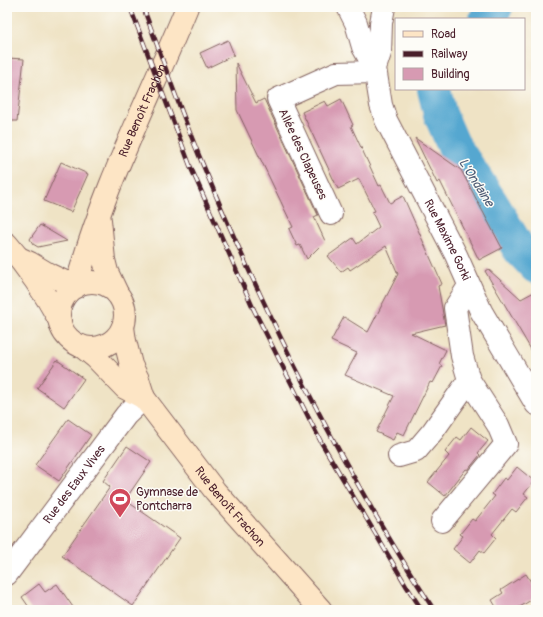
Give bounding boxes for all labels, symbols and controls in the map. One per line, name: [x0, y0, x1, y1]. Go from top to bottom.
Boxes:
legend: [395, 18, 525, 90]
text: Road: [431, 27, 456, 42]
text: Railway: [431, 47, 467, 62]
street label: Rue Benoît Frachon: [116, 61, 170, 159]
text: Building: [431, 67, 470, 82]
street label: Allée des Clapeuses: [275, 106, 330, 203]
water label: L'Ondaine: [455, 155, 498, 211]
street label: Rue Maxime Gorki: [420, 197, 473, 283]
street label: Rue des Eaux Vives: [40, 442, 109, 527]
street label: Rue Benoît Frachon: [191, 464, 268, 550]
place label: Gymnase de Pontcharra: [136, 485, 198, 514]
sports icon: Gymnase de Pontcharra: [107, 486, 133, 519]

